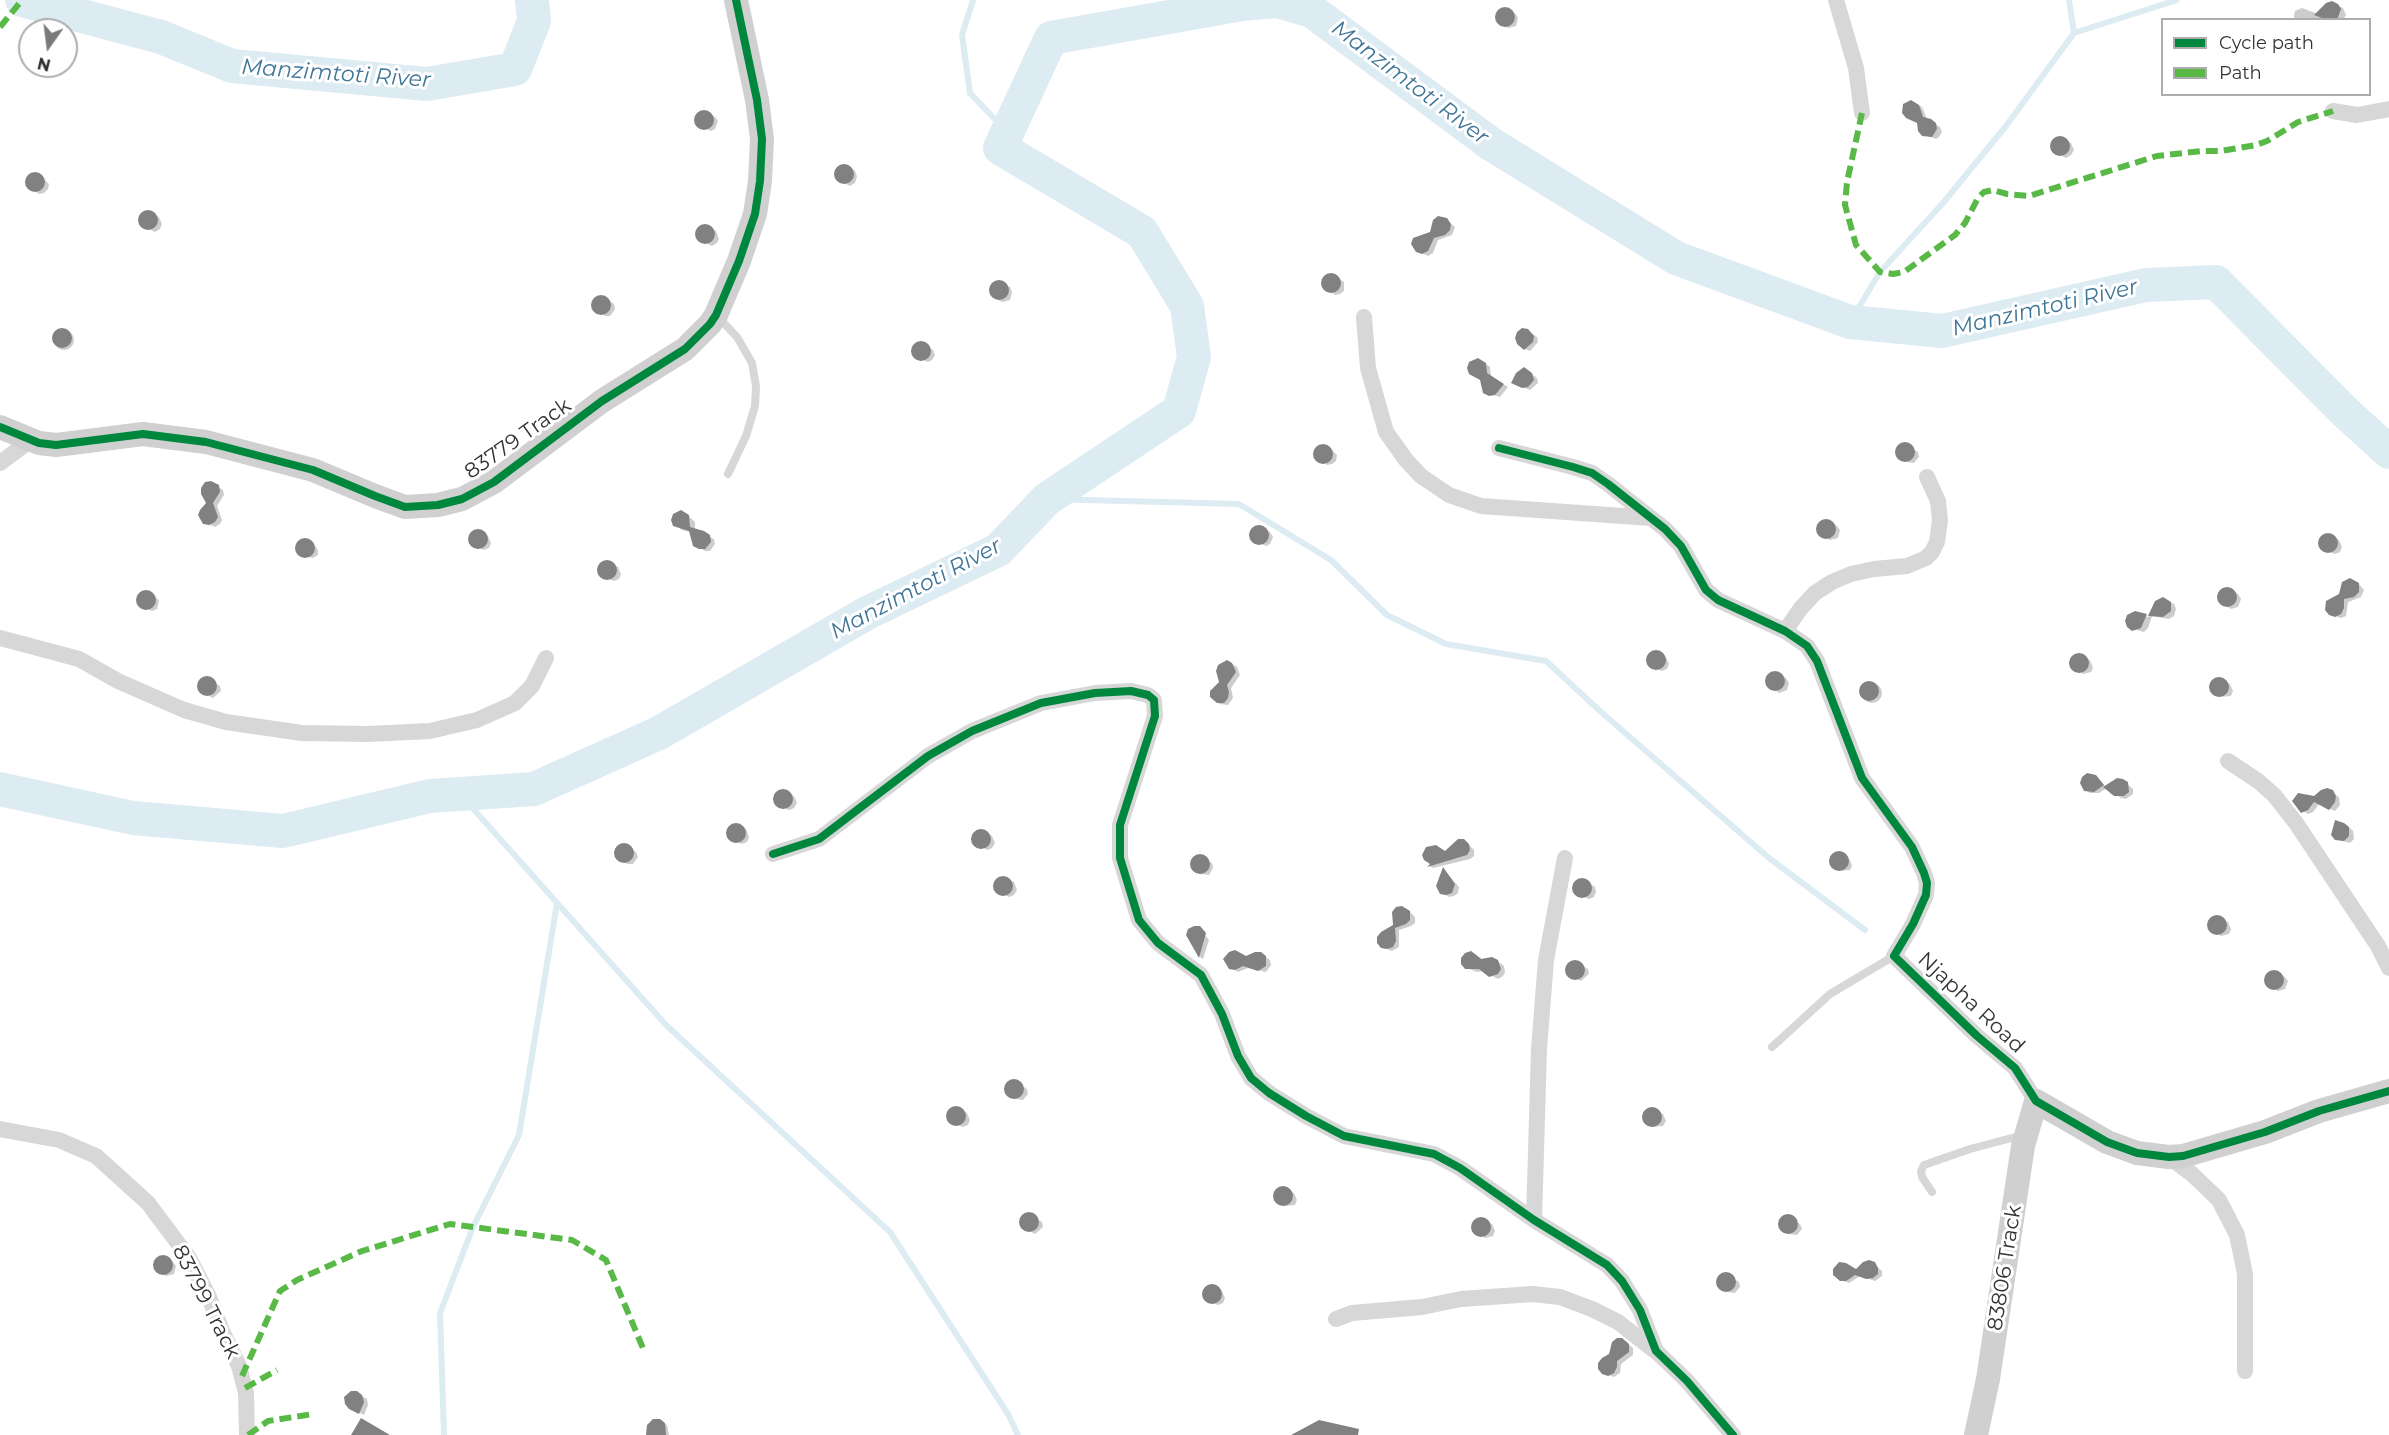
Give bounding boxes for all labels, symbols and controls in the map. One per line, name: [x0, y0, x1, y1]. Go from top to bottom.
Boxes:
water label: Manzimtoti River: [1326, 15, 1494, 151]
north arrow: [18, 18, 78, 78]
legend: [2161, 18, 2371, 96]
text: Cycle path: [2219, 32, 2314, 54]
text: N: [35, 53, 53, 75]
water label: Manzimtoti River: [240, 54, 432, 94]
text: Path: [2219, 62, 2262, 84]
water label: Manzimtoti River: [1950, 274, 2140, 342]
street label: 83779 Track: [460, 393, 576, 485]
water label: Manzimtoti River: [826, 533, 1006, 645]
street label: Njapha Road: [1912, 947, 2030, 1059]
street label: 83806 Track: [1983, 1203, 2027, 1333]
street label: 83799 Track: [167, 1241, 245, 1363]

